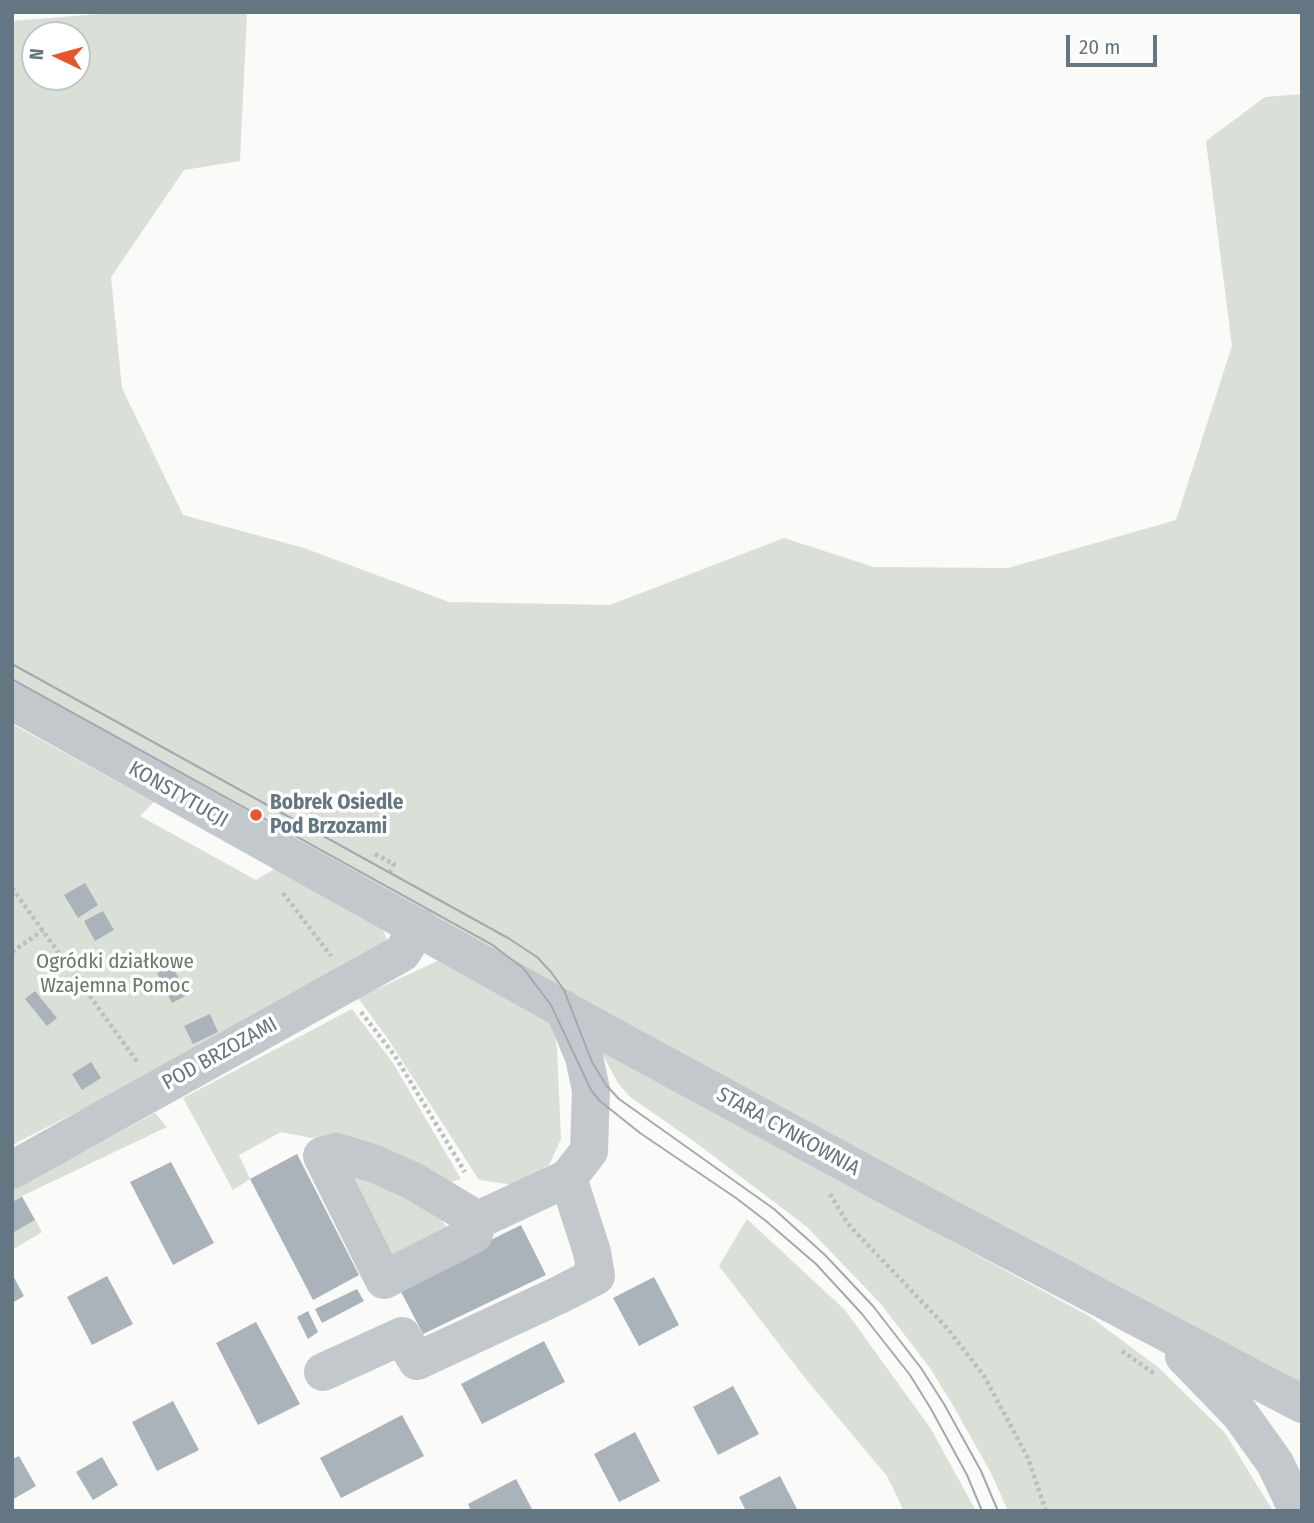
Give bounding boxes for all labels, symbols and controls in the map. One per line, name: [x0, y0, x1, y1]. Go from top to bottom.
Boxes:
north arrow: [21, 21, 91, 91]
scale bar: [1069, 21, 1160, 65]
text: 20 m: [1079, 34, 1120, 60]
text: N: [25, 48, 49, 61]
street label: KONSTYTUCJI: [124, 756, 232, 834]
place label: Bobrek Osiedle Pod Brzozami: [270, 790, 403, 840]
marker: Bobrek Osiedle Pod Brzozami: [248, 807, 264, 823]
park label: Ogródki działkowe Wzajemna Pomoc: [36, 949, 194, 999]
street label: POD BRZOZAMI: [158, 1012, 282, 1096]
street label: STARA CYNKOWNIA: [712, 1082, 864, 1182]

